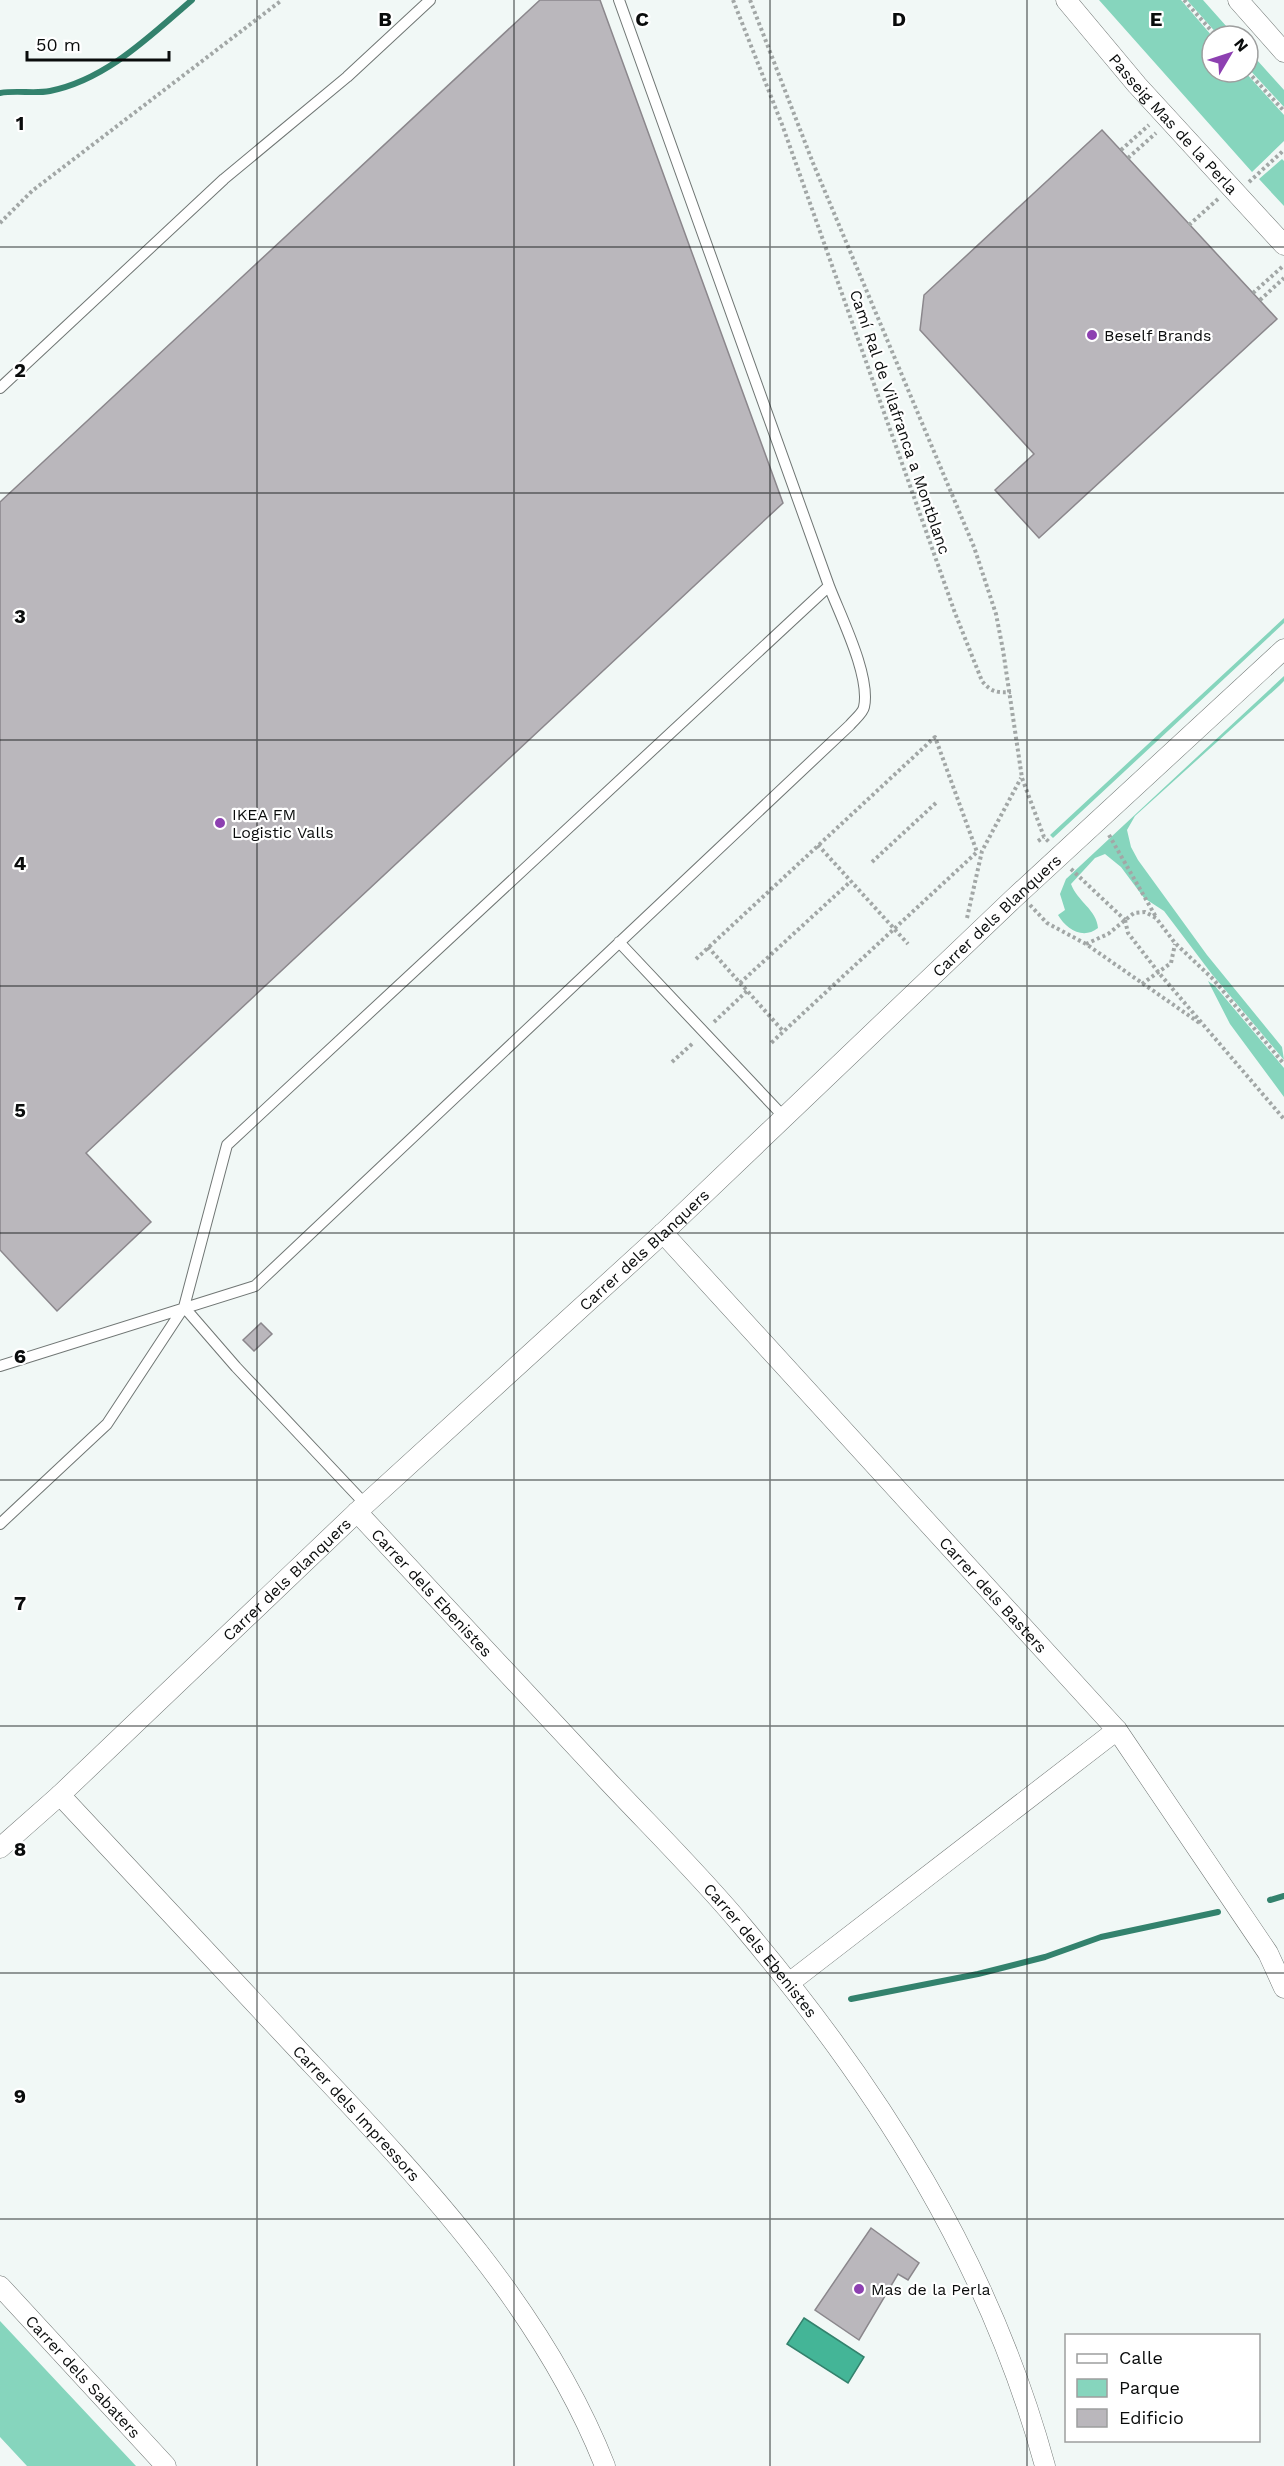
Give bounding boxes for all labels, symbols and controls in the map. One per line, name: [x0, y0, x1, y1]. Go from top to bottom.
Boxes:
text: B: [378, 7, 392, 31]
text: C: [635, 7, 649, 31]
text: D: [892, 7, 906, 31]
text: E: [1150, 7, 1162, 31]
scale bar: [27, 24, 170, 62]
north arrow: [1200, 24, 1260, 84]
text: 50 m: [36, 34, 81, 55]
text: N: [1230, 34, 1252, 55]
street label: Passeig Mas de la Perla: [1105, 50, 1242, 198]
text: 1: [16, 111, 24, 135]
street label: Camí Ral de Vilafranca a Montblanc: [846, 287, 954, 557]
place label: Beself Brands: [1104, 326, 1212, 345]
marker: Beself Brands: [1085, 328, 1099, 342]
text: 2: [14, 358, 26, 382]
text: 3: [14, 604, 26, 628]
place label: IKEA FM Logistic Valls: [232, 805, 334, 842]
marker: IKEA FM Logistic Valls: [213, 816, 227, 830]
street label: Carrer dels Blanquers: [928, 850, 1065, 981]
text: 4: [14, 851, 27, 875]
text: 5: [14, 1098, 26, 1122]
street label: Carrer dels Blanquers: [575, 1185, 713, 1314]
text: 6: [14, 1344, 26, 1368]
street label: Carrer dels Blanquers: [218, 1514, 355, 1645]
street label: Carrer dels Ebenistes: [368, 1524, 496, 1660]
street label: Carrer dels Basters: [936, 1533, 1051, 1657]
text: 7: [14, 1591, 26, 1615]
text: 8: [14, 1837, 26, 1861]
street label: Carrer dels Ebenistes: [700, 1879, 821, 2021]
street label: Carrer dels Impressors: [289, 2041, 424, 2185]
text: 9: [14, 2084, 26, 2108]
place label: Mas de la Perla: [871, 2280, 991, 2299]
marker: Mas de la Perla: [852, 2282, 866, 2296]
street label: Carrer dels Sabaters: [22, 2311, 145, 2442]
legend: [1065, 2334, 1260, 2442]
text: Calle: [1119, 2347, 1163, 2368]
text: Parque: [1119, 2377, 1180, 2398]
text: Edificio: [1119, 2407, 1184, 2428]

